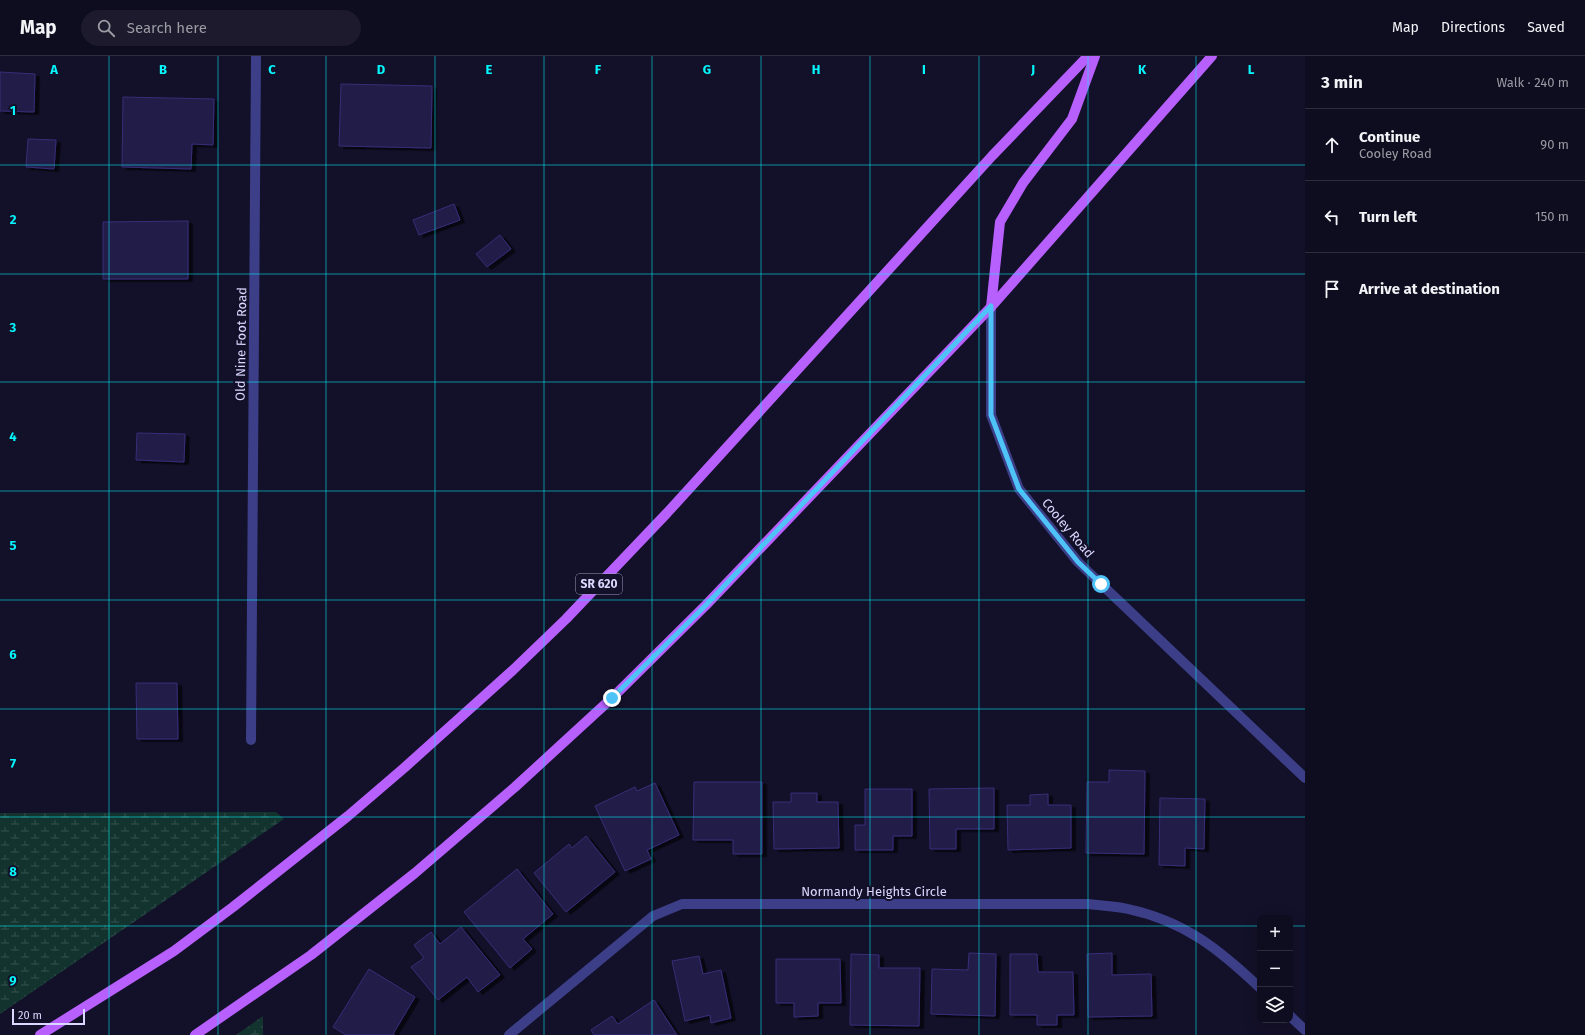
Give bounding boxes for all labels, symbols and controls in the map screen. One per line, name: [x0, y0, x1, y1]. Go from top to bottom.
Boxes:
search box: [81, 10, 361, 46]
text: Map: [20, 16, 57, 39]
icon: search: [95, 17, 117, 39]
text: Search here: [127, 19, 207, 37]
text: Map: [1392, 19, 1419, 36]
text: Directions: [1441, 19, 1505, 36]
text: Saved: [1527, 19, 1565, 36]
text: A: [49, 62, 58, 77]
text: B: [159, 62, 167, 77]
text: C: [268, 62, 276, 77]
text: D: [377, 62, 386, 77]
text: E: [486, 62, 493, 77]
text: F: [595, 62, 602, 77]
text: G: [703, 62, 711, 77]
text: H: [812, 62, 820, 77]
text: I: [922, 62, 926, 77]
text: J: [1030, 62, 1035, 77]
text: K: [1138, 62, 1147, 77]
text: L: [1248, 62, 1255, 77]
text: 3 min: [1321, 72, 1363, 93]
text: Walk · 240 m: [1496, 75, 1569, 90]
text: 1: [10, 103, 16, 118]
text: Continue: [1359, 128, 1420, 146]
icon: ahead: [1321, 134, 1343, 156]
text: 90 m: [1540, 137, 1569, 152]
text: Cooley Road: [1359, 146, 1432, 161]
icon: left: [1321, 206, 1343, 228]
text: Turn left: [1359, 208, 1417, 226]
text: 150 m: [1535, 209, 1569, 224]
text: 2: [10, 212, 17, 227]
icon: arrive: [1321, 278, 1343, 300]
text: Arrive at destination: [1359, 280, 1500, 298]
street label: Old Nine Foot Road: [233, 287, 249, 401]
text: 3: [9, 320, 17, 335]
text: 4: [9, 429, 17, 444]
street label: Cooley Road: [1039, 495, 1097, 561]
text: 5: [10, 538, 17, 553]
road number: SR 620: [576, 574, 622, 594]
route start: [1092, 575, 1110, 593]
text: 6: [9, 647, 17, 662]
route end: [603, 689, 621, 707]
text: 7: [10, 756, 16, 771]
text: 8: [9, 864, 17, 879]
street label: Normandy Heights Circle: [801, 884, 947, 899]
map controls: [1257, 915, 1293, 1023]
button: +: [1257, 915, 1293, 951]
button: −: [1257, 951, 1293, 987]
text: 9: [9, 973, 17, 988]
button: layers: [1257, 987, 1293, 1023]
scale bar: [12, 1007, 85, 1026]
text: 20 m: [18, 1009, 42, 1022]

